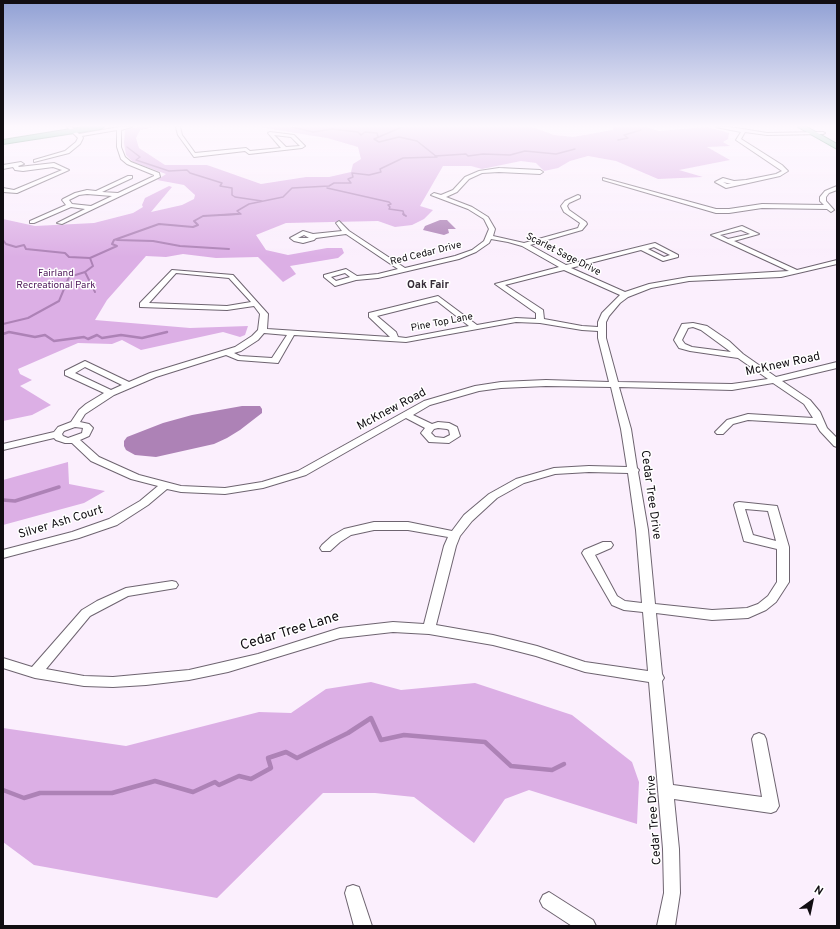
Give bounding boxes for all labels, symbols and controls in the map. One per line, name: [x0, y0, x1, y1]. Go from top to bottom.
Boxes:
street label: Scarlet Sage Drive: [524, 231, 602, 279]
street label: Red Cedar Drive: [389, 239, 463, 269]
park label: Fairland Recreational Park: [16, 268, 96, 292]
district label: Oak Fair: [407, 279, 449, 293]
street label: Pine Top Lane: [410, 311, 474, 335]
street label: McKnew Road: [744, 350, 822, 380]
street label: McKnew Road: [355, 386, 429, 434]
street label: Cedar Tree Drive: [637, 449, 663, 541]
street label: Silver Ash Court: [17, 503, 105, 543]
street label: Cedar Tree Lane: [238, 609, 342, 655]
street label: Cedar Tree Drive: [645, 775, 665, 865]
north arrow: [792, 881, 832, 921]
text: N: [811, 883, 826, 899]

